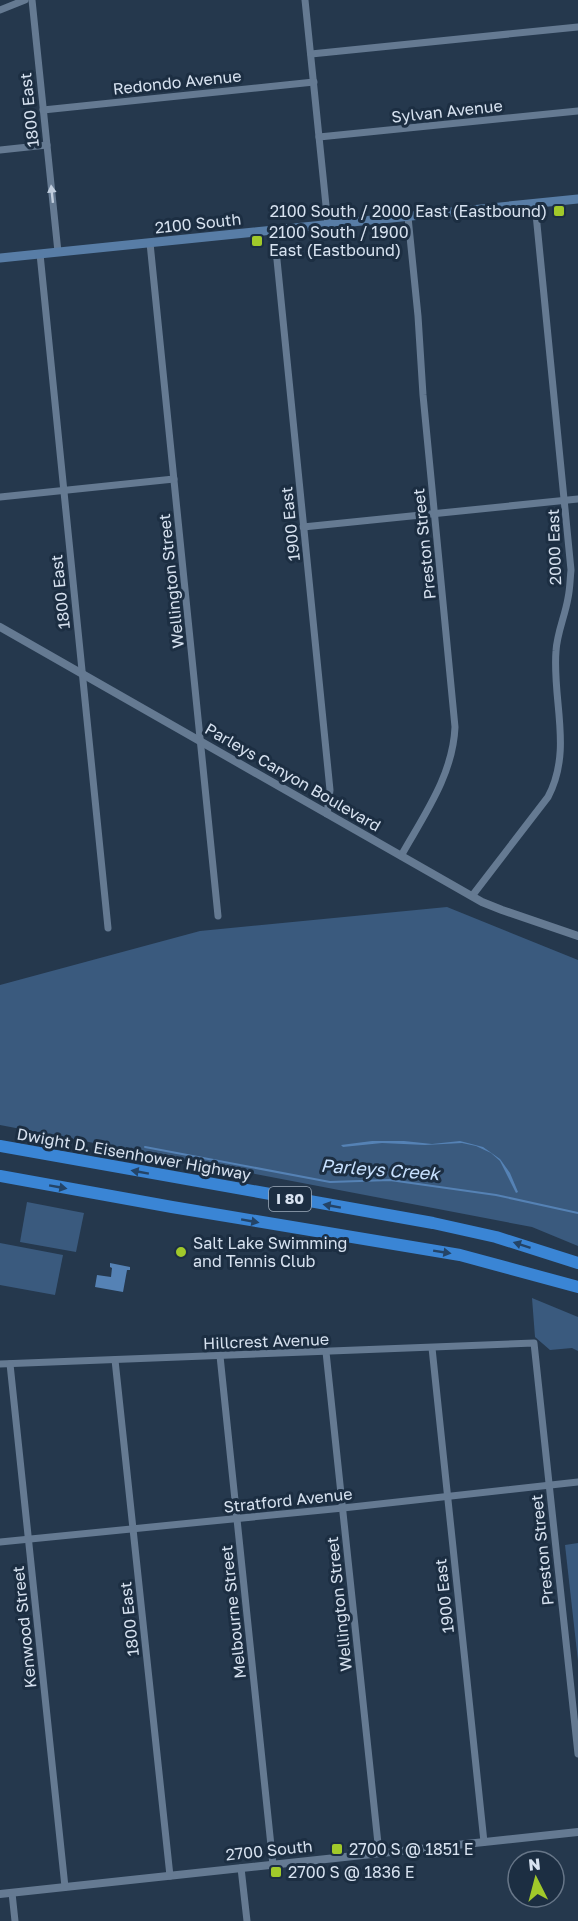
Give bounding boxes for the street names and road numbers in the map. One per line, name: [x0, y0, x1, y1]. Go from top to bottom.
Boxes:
street label: Redondo Avenue: [112, 65, 242, 99]
street label: 1800 East: [15, 72, 43, 148]
street label: Sylvan Avenue: [390, 95, 504, 127]
street label: 2100 South: [154, 209, 242, 237]
street label: 1900 East: [276, 486, 304, 562]
street label: Preston Street: [408, 487, 440, 601]
street label: 2000 East: [543, 508, 565, 586]
street label: Wellington Street: [154, 513, 188, 649]
street label: 1800 East: [46, 554, 74, 630]
street label: Parleys Canyon Boulevard: [201, 718, 385, 836]
street label: Dwight D. Eisenhower Highway: [15, 1124, 253, 1184]
road number: I 80: [269, 1187, 311, 1211]
street label: Hillcrest Avenue: [203, 1329, 329, 1353]
street label: Stratford Avenue: [223, 1483, 353, 1517]
street label: Preston Street: [526, 1493, 558, 1607]
street label: Wellington Street: [322, 1536, 356, 1672]
street label: Melbourne Street: [216, 1544, 250, 1680]
street label: 1900 East: [430, 1558, 458, 1634]
street label: Kenwood Street: [8, 1565, 40, 1689]
street label: 1800 East: [115, 1581, 143, 1657]
street label: 2700 South: [225, 1835, 313, 1865]

